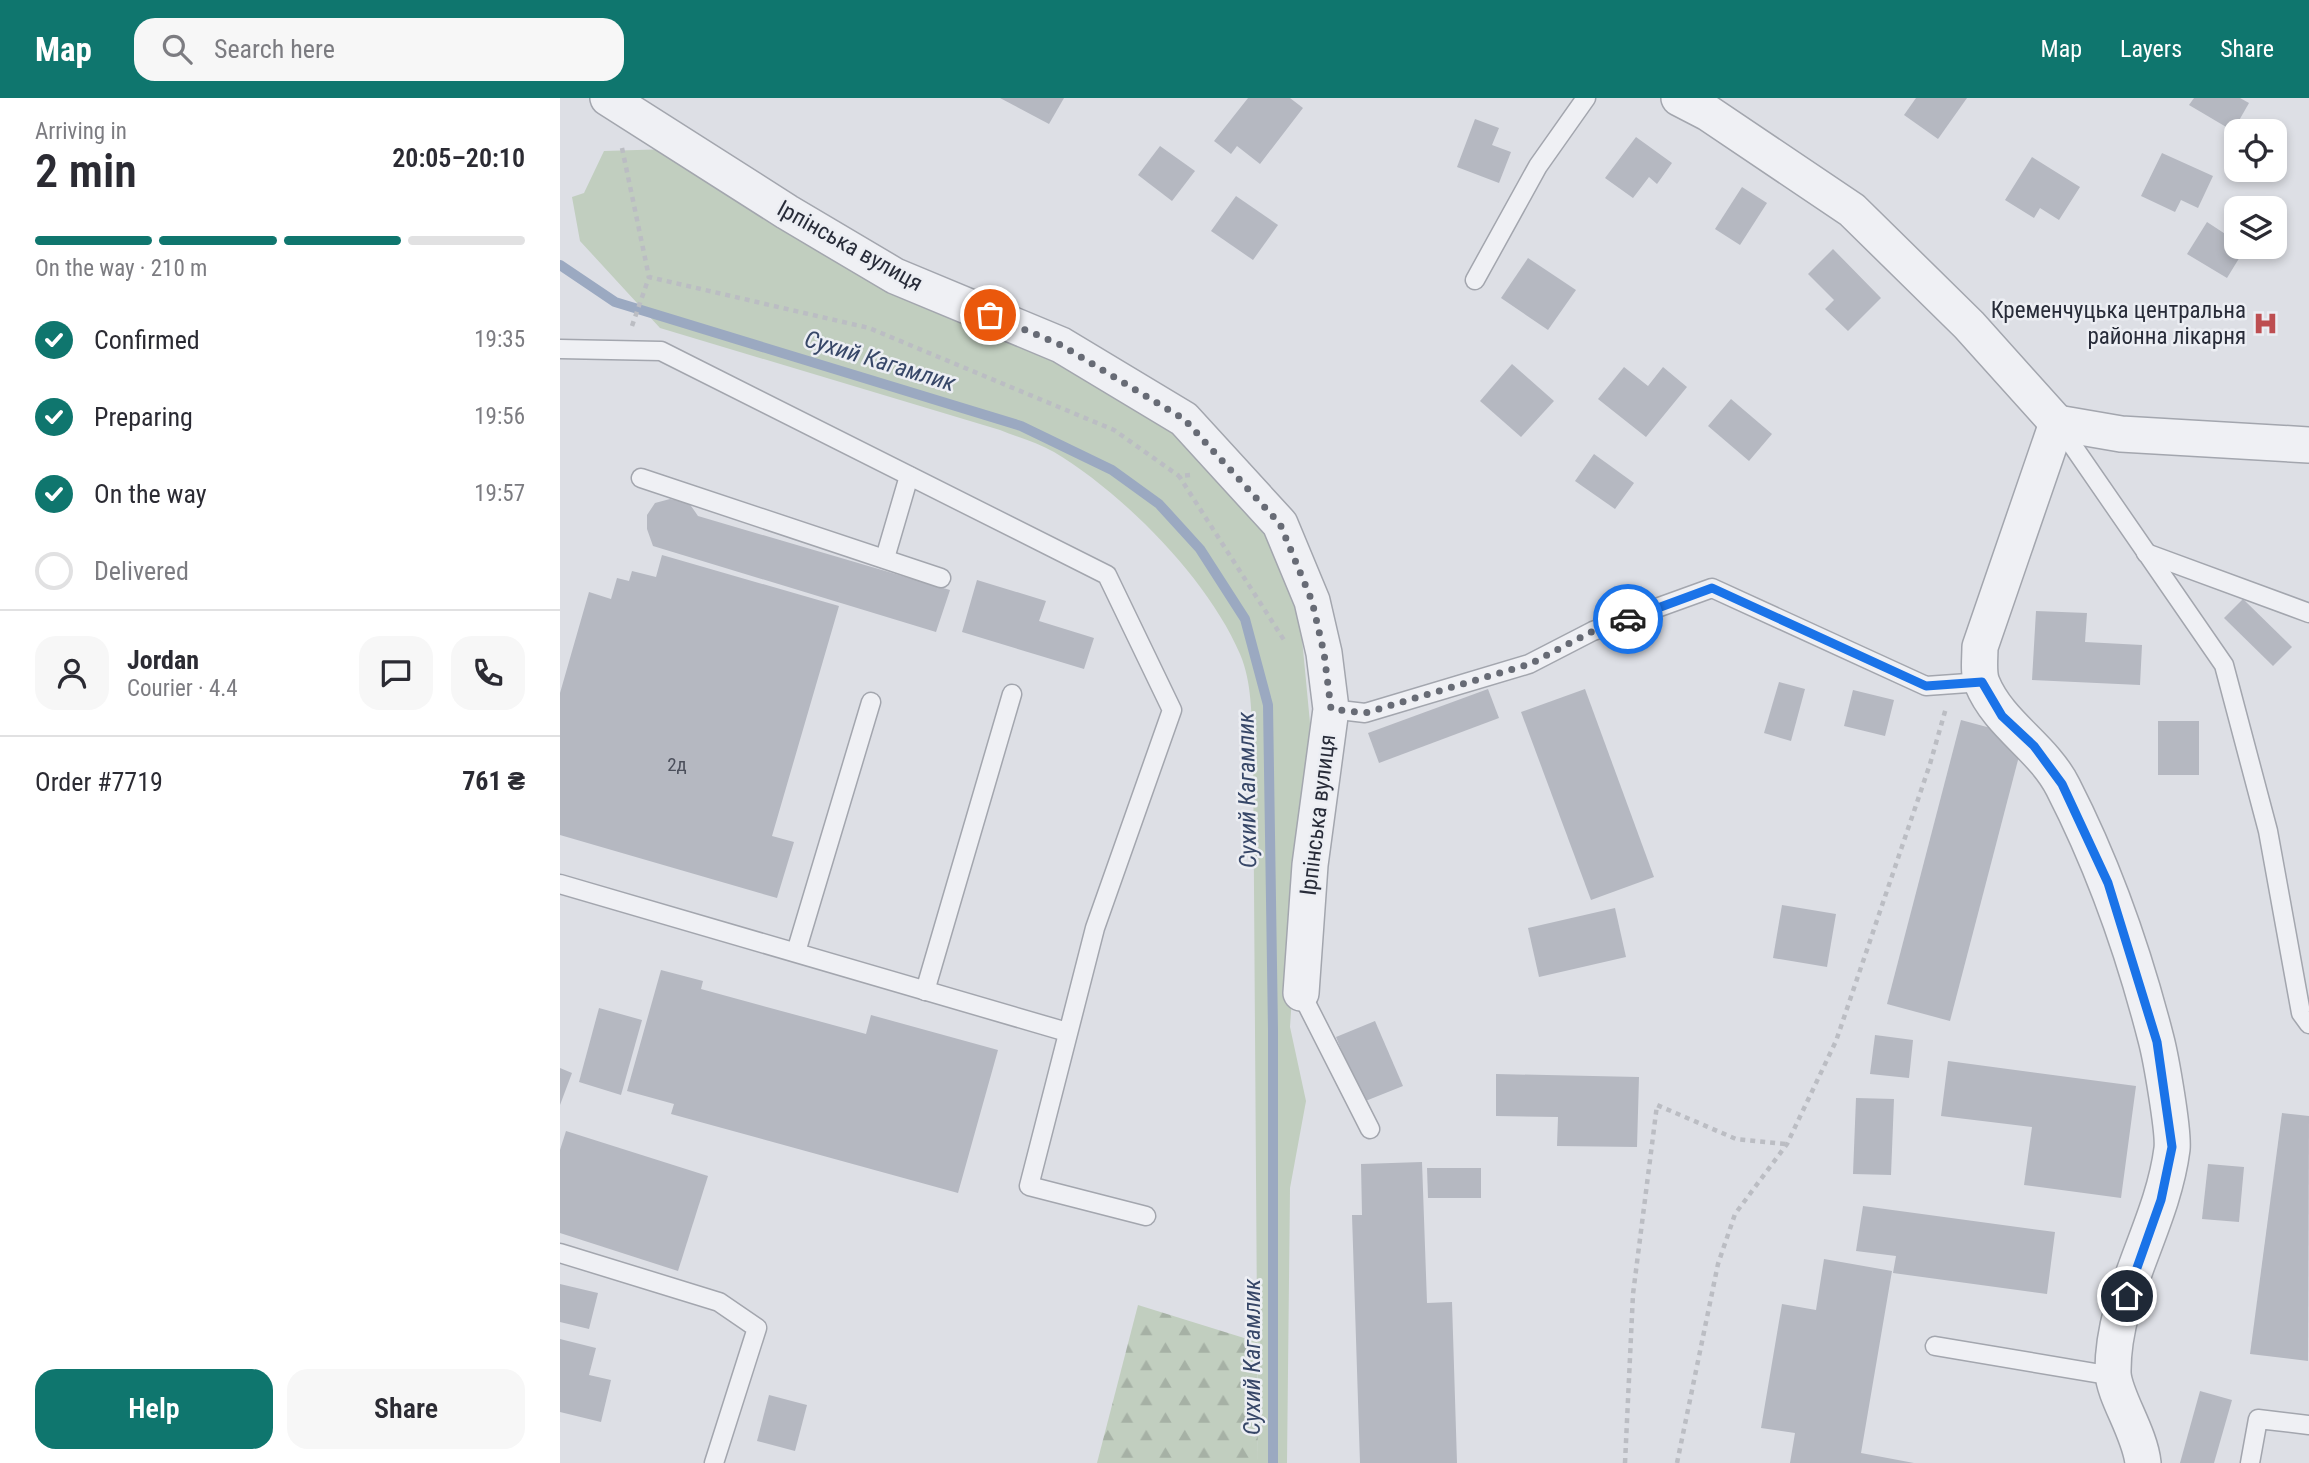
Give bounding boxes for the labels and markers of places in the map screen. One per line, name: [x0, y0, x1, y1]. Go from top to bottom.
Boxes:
pin: [960, 285, 1020, 345]
place label: Кременчуцька центральна районна лікарня: [1991, 297, 2246, 350]
hospital icon: Кременчуцька центральна районна лікарня: [2252, 309, 2280, 337]
pin: [2097, 1266, 2157, 1326]

